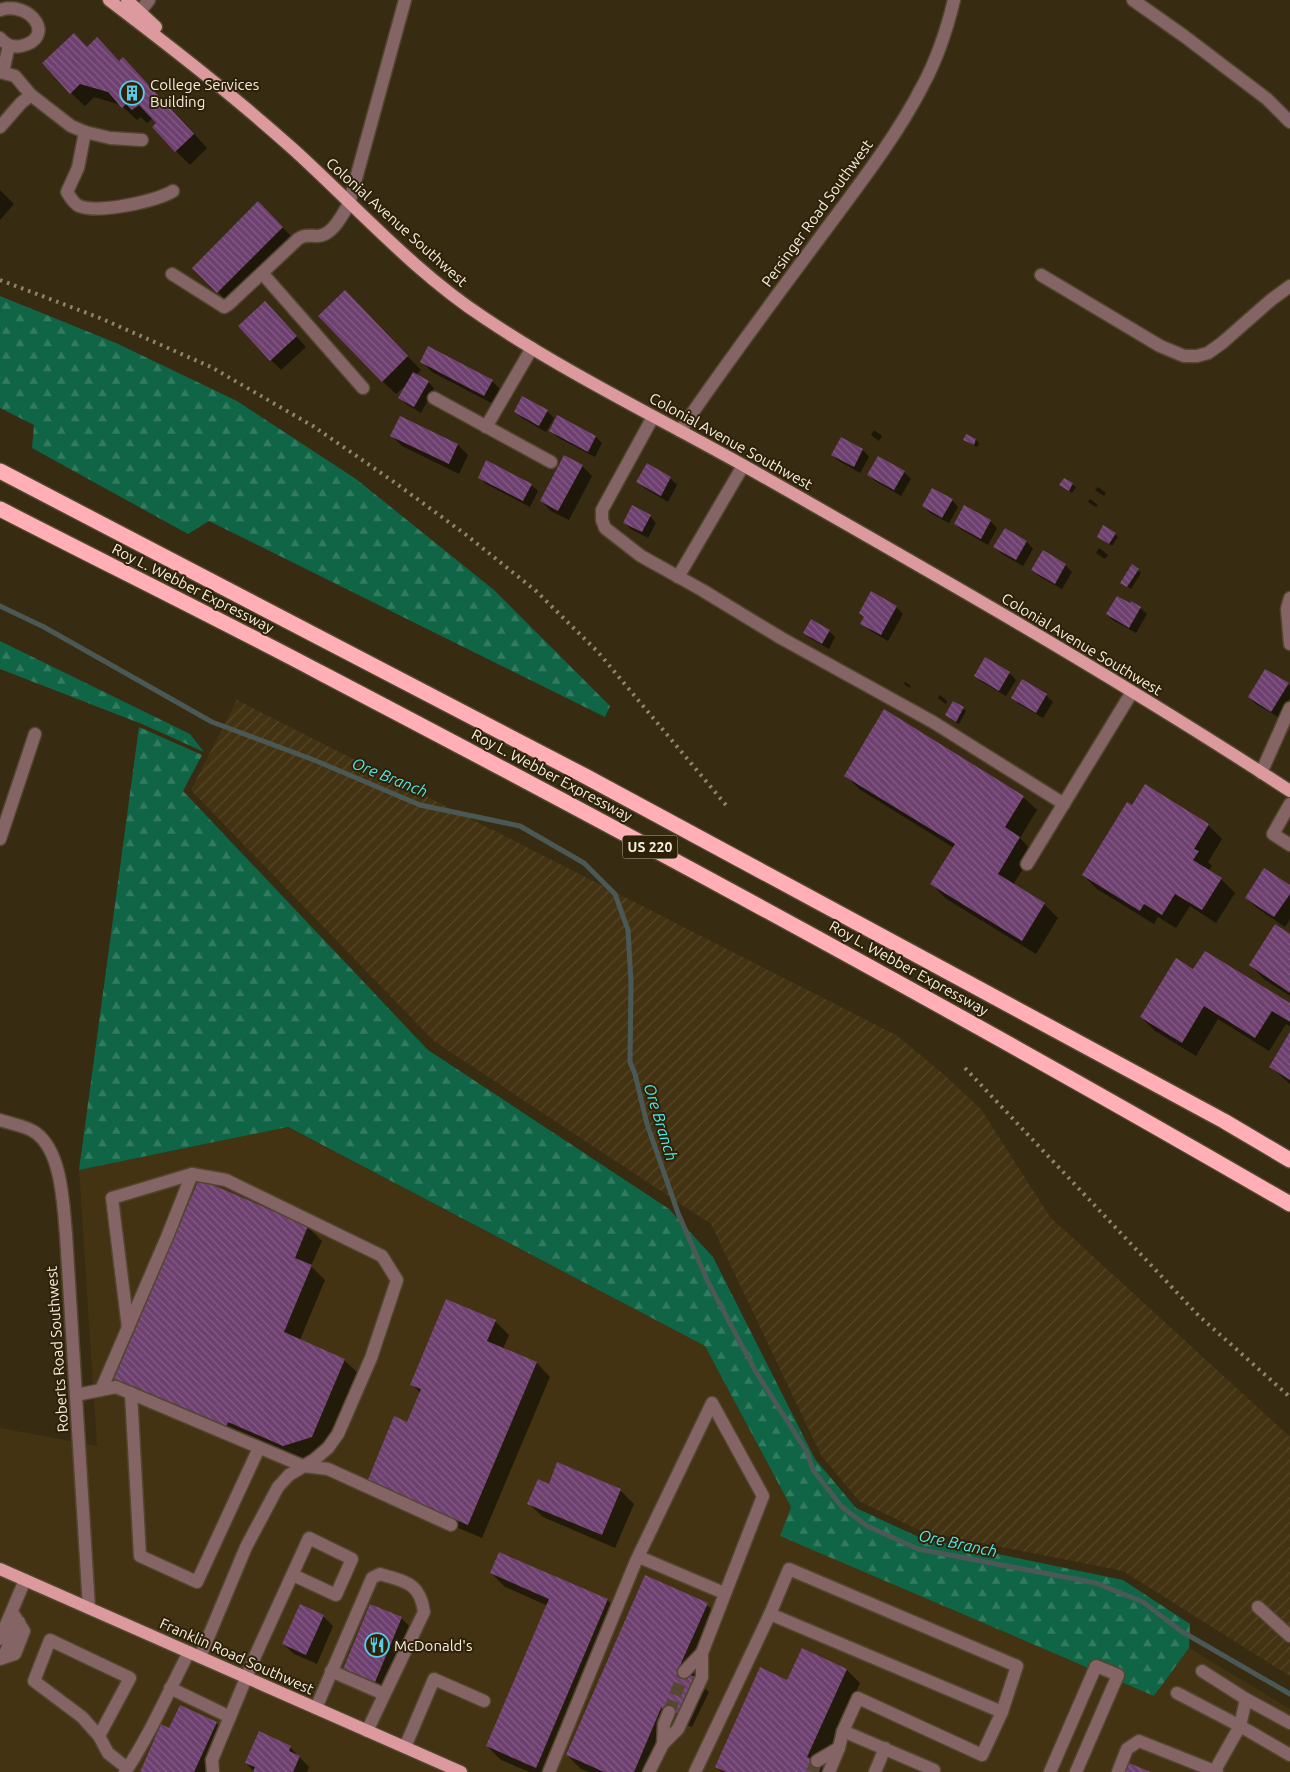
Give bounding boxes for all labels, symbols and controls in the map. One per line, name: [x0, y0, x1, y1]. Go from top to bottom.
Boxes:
place label: College Services Building: [150, 76, 259, 110]
building icon: College Services Building: [119, 80, 145, 106]
street label: Persinger Road Southwest: [758, 136, 876, 290]
street label: Colonial Avenue Southwest: [323, 154, 471, 290]
street label: Colonial Avenue Southwest: [646, 389, 816, 493]
street label: Roy L. Webber Expressway: [109, 540, 277, 636]
street label: Colonial Avenue Southwest: [999, 589, 1165, 699]
street label: Roy L. Webber Expressway: [469, 725, 635, 825]
water label: Ore Branch: [350, 754, 430, 800]
road number: US 220: [622, 836, 678, 859]
street label: Roy L. Webber Expressway: [827, 917, 991, 1019]
water label: Ore Branch: [641, 1081, 681, 1163]
street label: Roberts Road Southwest: [43, 1265, 71, 1433]
water label: Ore Branch: [917, 1526, 999, 1560]
street label: Franklin Road Southwest: [157, 1614, 317, 1698]
restaurant icon: McDonald's: [364, 1632, 390, 1658]
place label: McDonald's: [394, 1637, 472, 1654]

